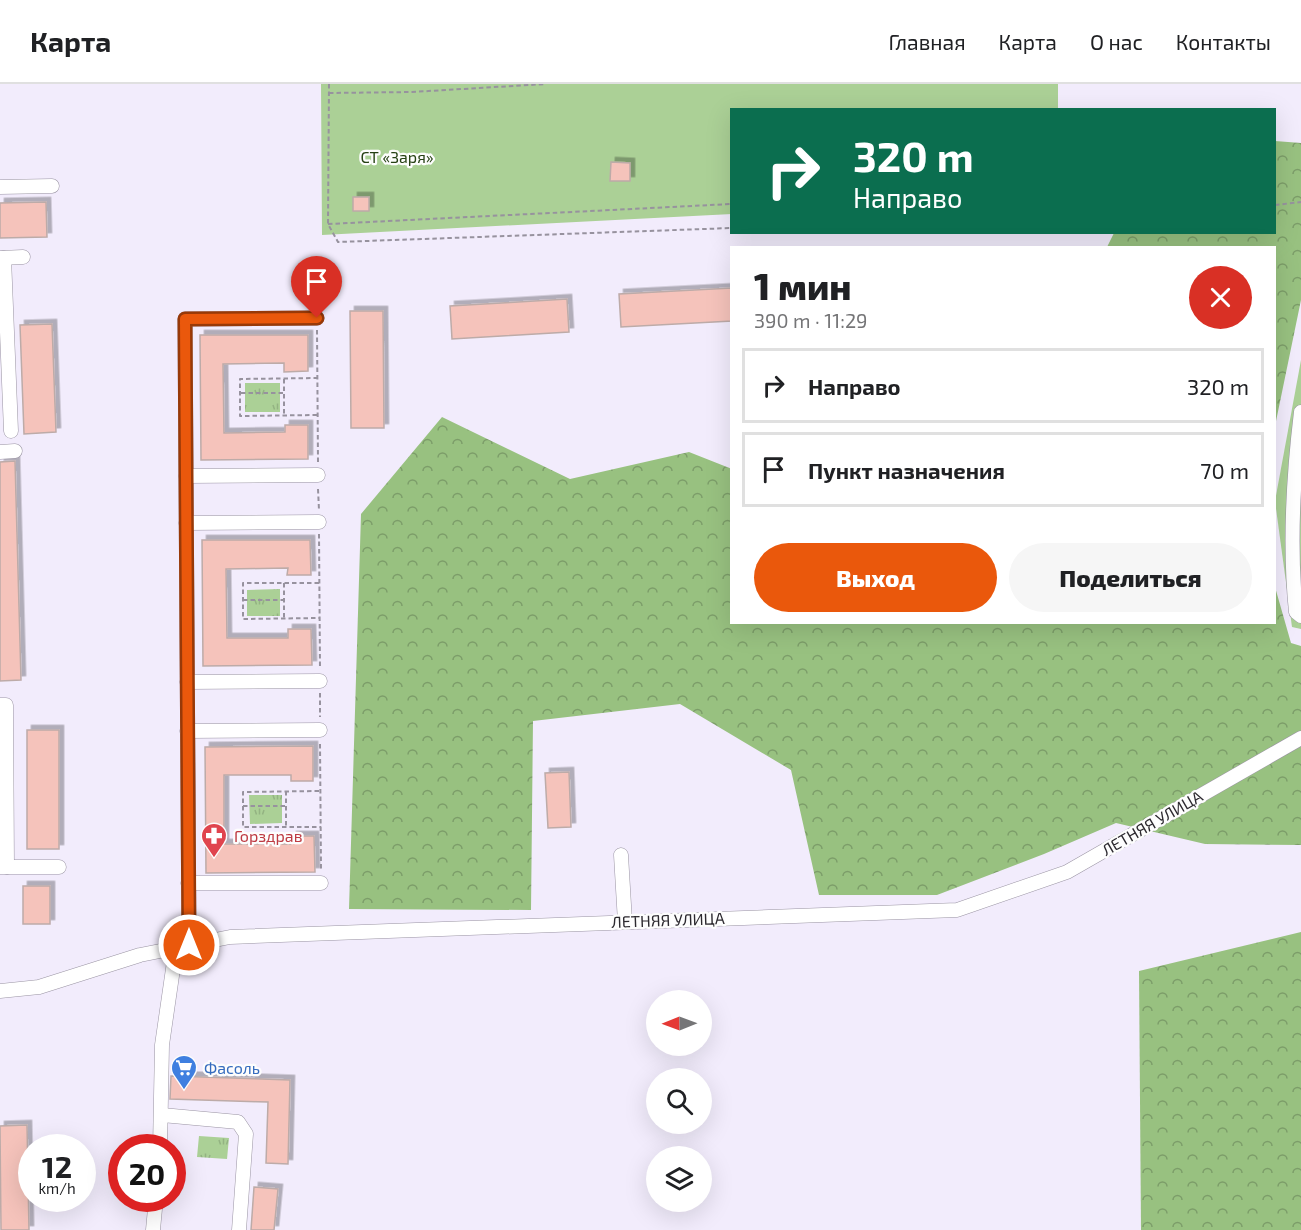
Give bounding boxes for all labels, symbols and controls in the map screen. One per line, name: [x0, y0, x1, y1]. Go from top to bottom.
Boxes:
text: Карта: [30, 24, 111, 58]
text: Главная: [889, 29, 966, 54]
text: Карта: [999, 29, 1057, 54]
text: О нас: [1090, 29, 1143, 54]
text: Контакты: [1176, 29, 1271, 54]
text: 320 m: [853, 130, 974, 180]
icon: right: [754, 132, 832, 210]
park label: СТ «Заря»: [360, 147, 434, 166]
text: Направо: [853, 181, 962, 213]
pin: [291, 256, 342, 318]
text: 1 мин: [754, 264, 852, 307]
icon: arrive: [300, 265, 333, 298]
button: close: [1189, 266, 1252, 329]
text: 390 m · 11:29: [754, 308, 868, 332]
icon: right: [757, 369, 790, 402]
text: Направо: [808, 373, 901, 399]
text: 320 m: [1187, 373, 1249, 399]
icon: arrive: [757, 453, 790, 486]
text: Пункт назначения: [808, 457, 1005, 483]
text: 70 m: [1200, 457, 1249, 483]
button: Выход: [754, 543, 997, 612]
button: Поделиться: [1009, 543, 1252, 612]
street label: ЛЕТНЯЯ УЛИЦА: [1098, 786, 1206, 859]
pharmacy icon: Горздрав: [199, 821, 229, 859]
place label: Горздрав: [234, 826, 303, 845]
street label: ЛЕТНЯЯ УЛИЦА: [611, 908, 725, 931]
position arrow: [157, 913, 221, 977]
north arrow: [646, 990, 712, 1056]
map controls: [646, 990, 712, 1212]
supermarket icon: Фасоль: [169, 1053, 199, 1091]
place label: Фасоль: [204, 1058, 260, 1077]
button: search: [646, 1068, 712, 1134]
speed limit sign: 20: [108, 1134, 186, 1212]
button: layers: [646, 1146, 712, 1212]
text: 12: [42, 1148, 72, 1184]
text: km/h: [38, 1179, 76, 1197]

